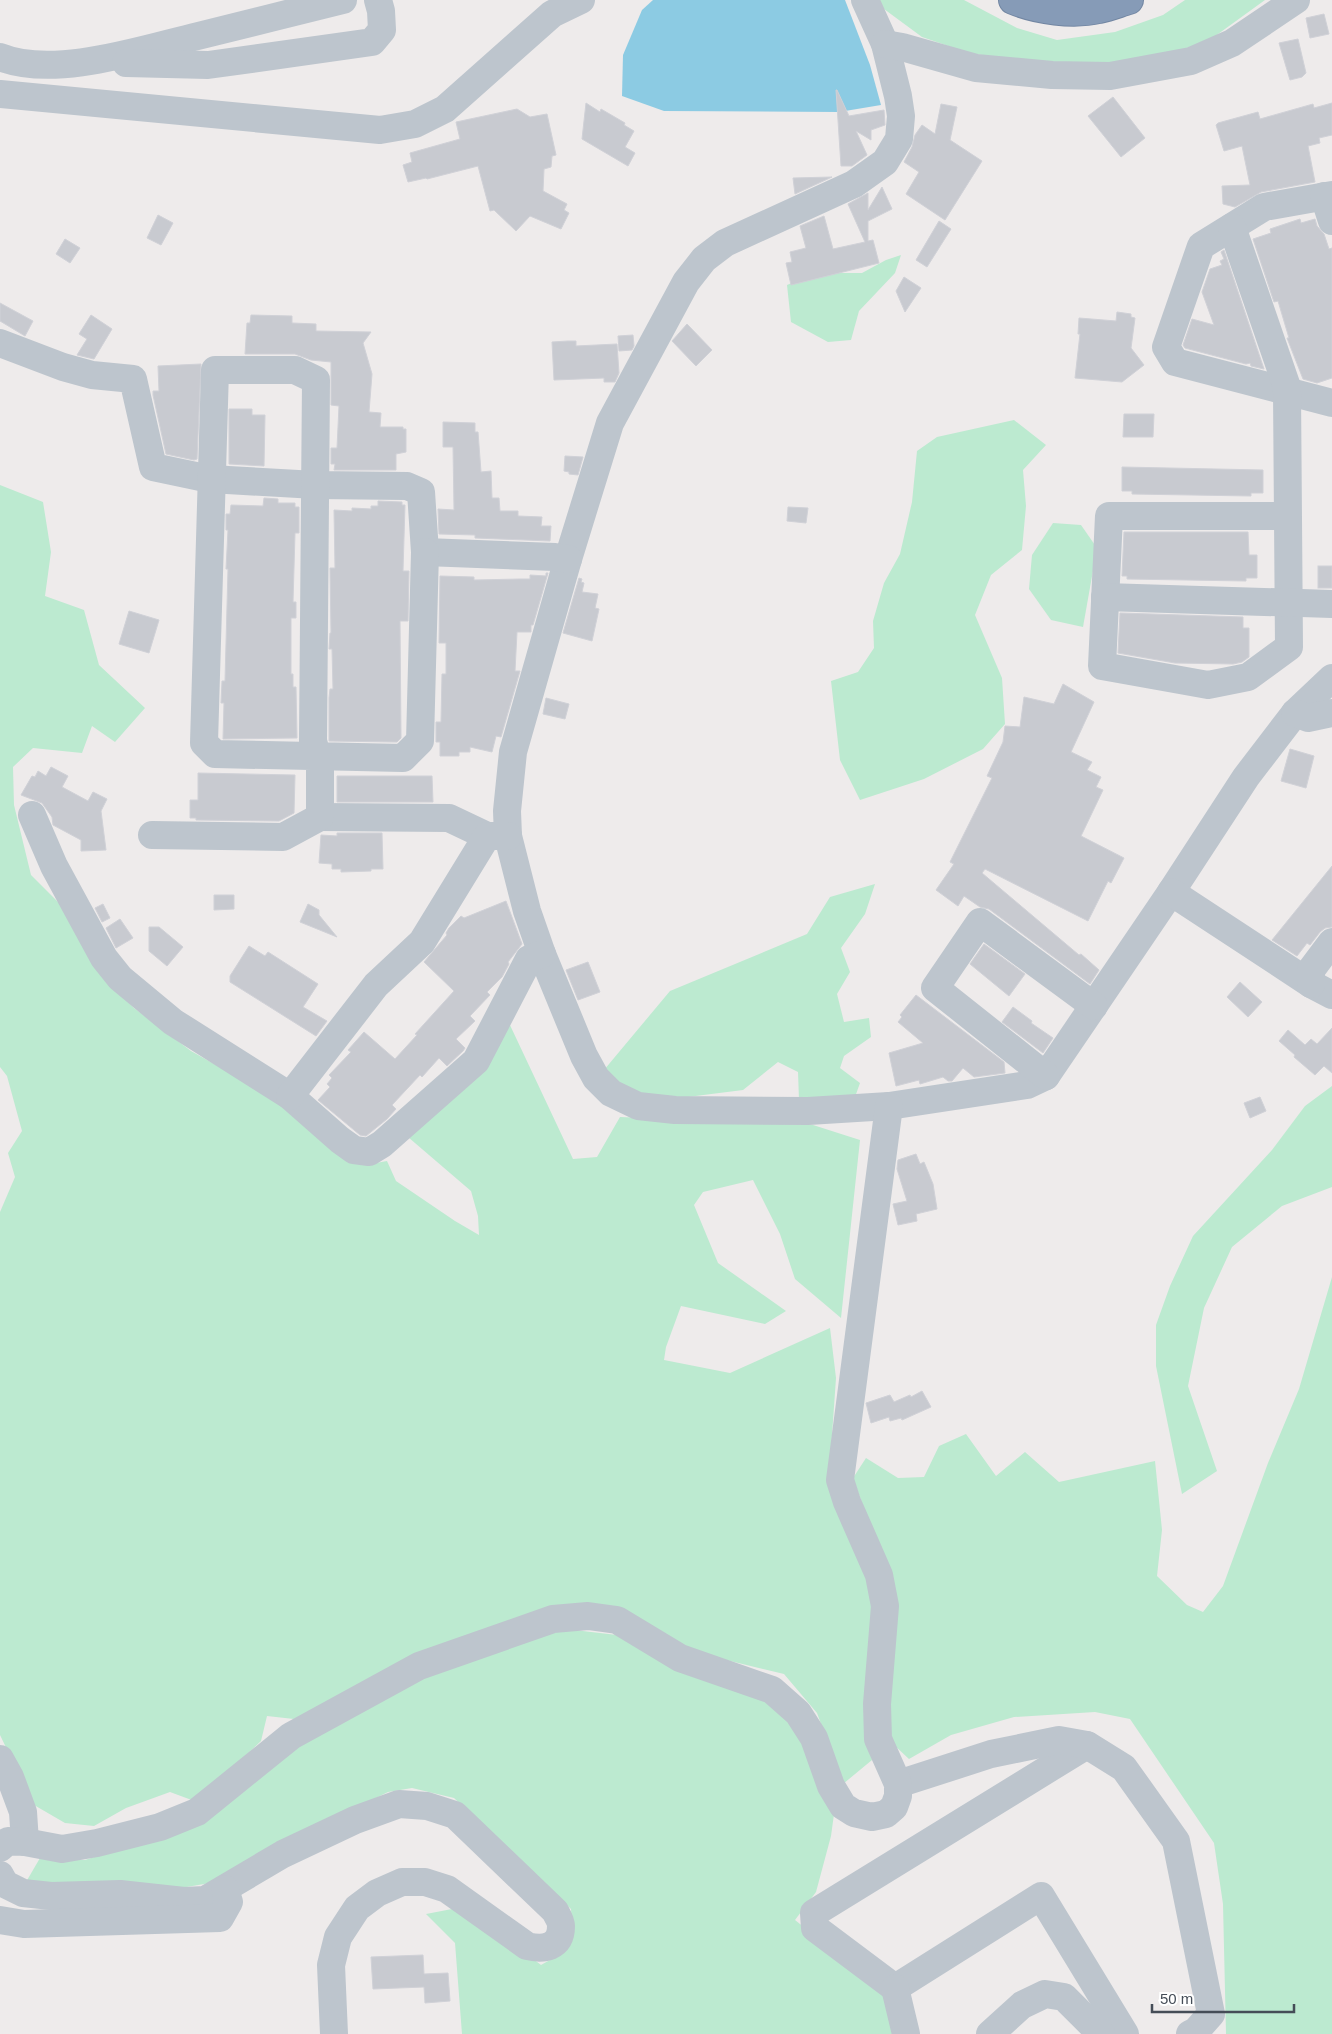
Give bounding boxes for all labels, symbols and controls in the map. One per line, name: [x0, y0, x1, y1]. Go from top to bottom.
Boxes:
scale bar: [1152, 1982, 1294, 2014]
text: 50 m: [1160, 1990, 1193, 2007]

